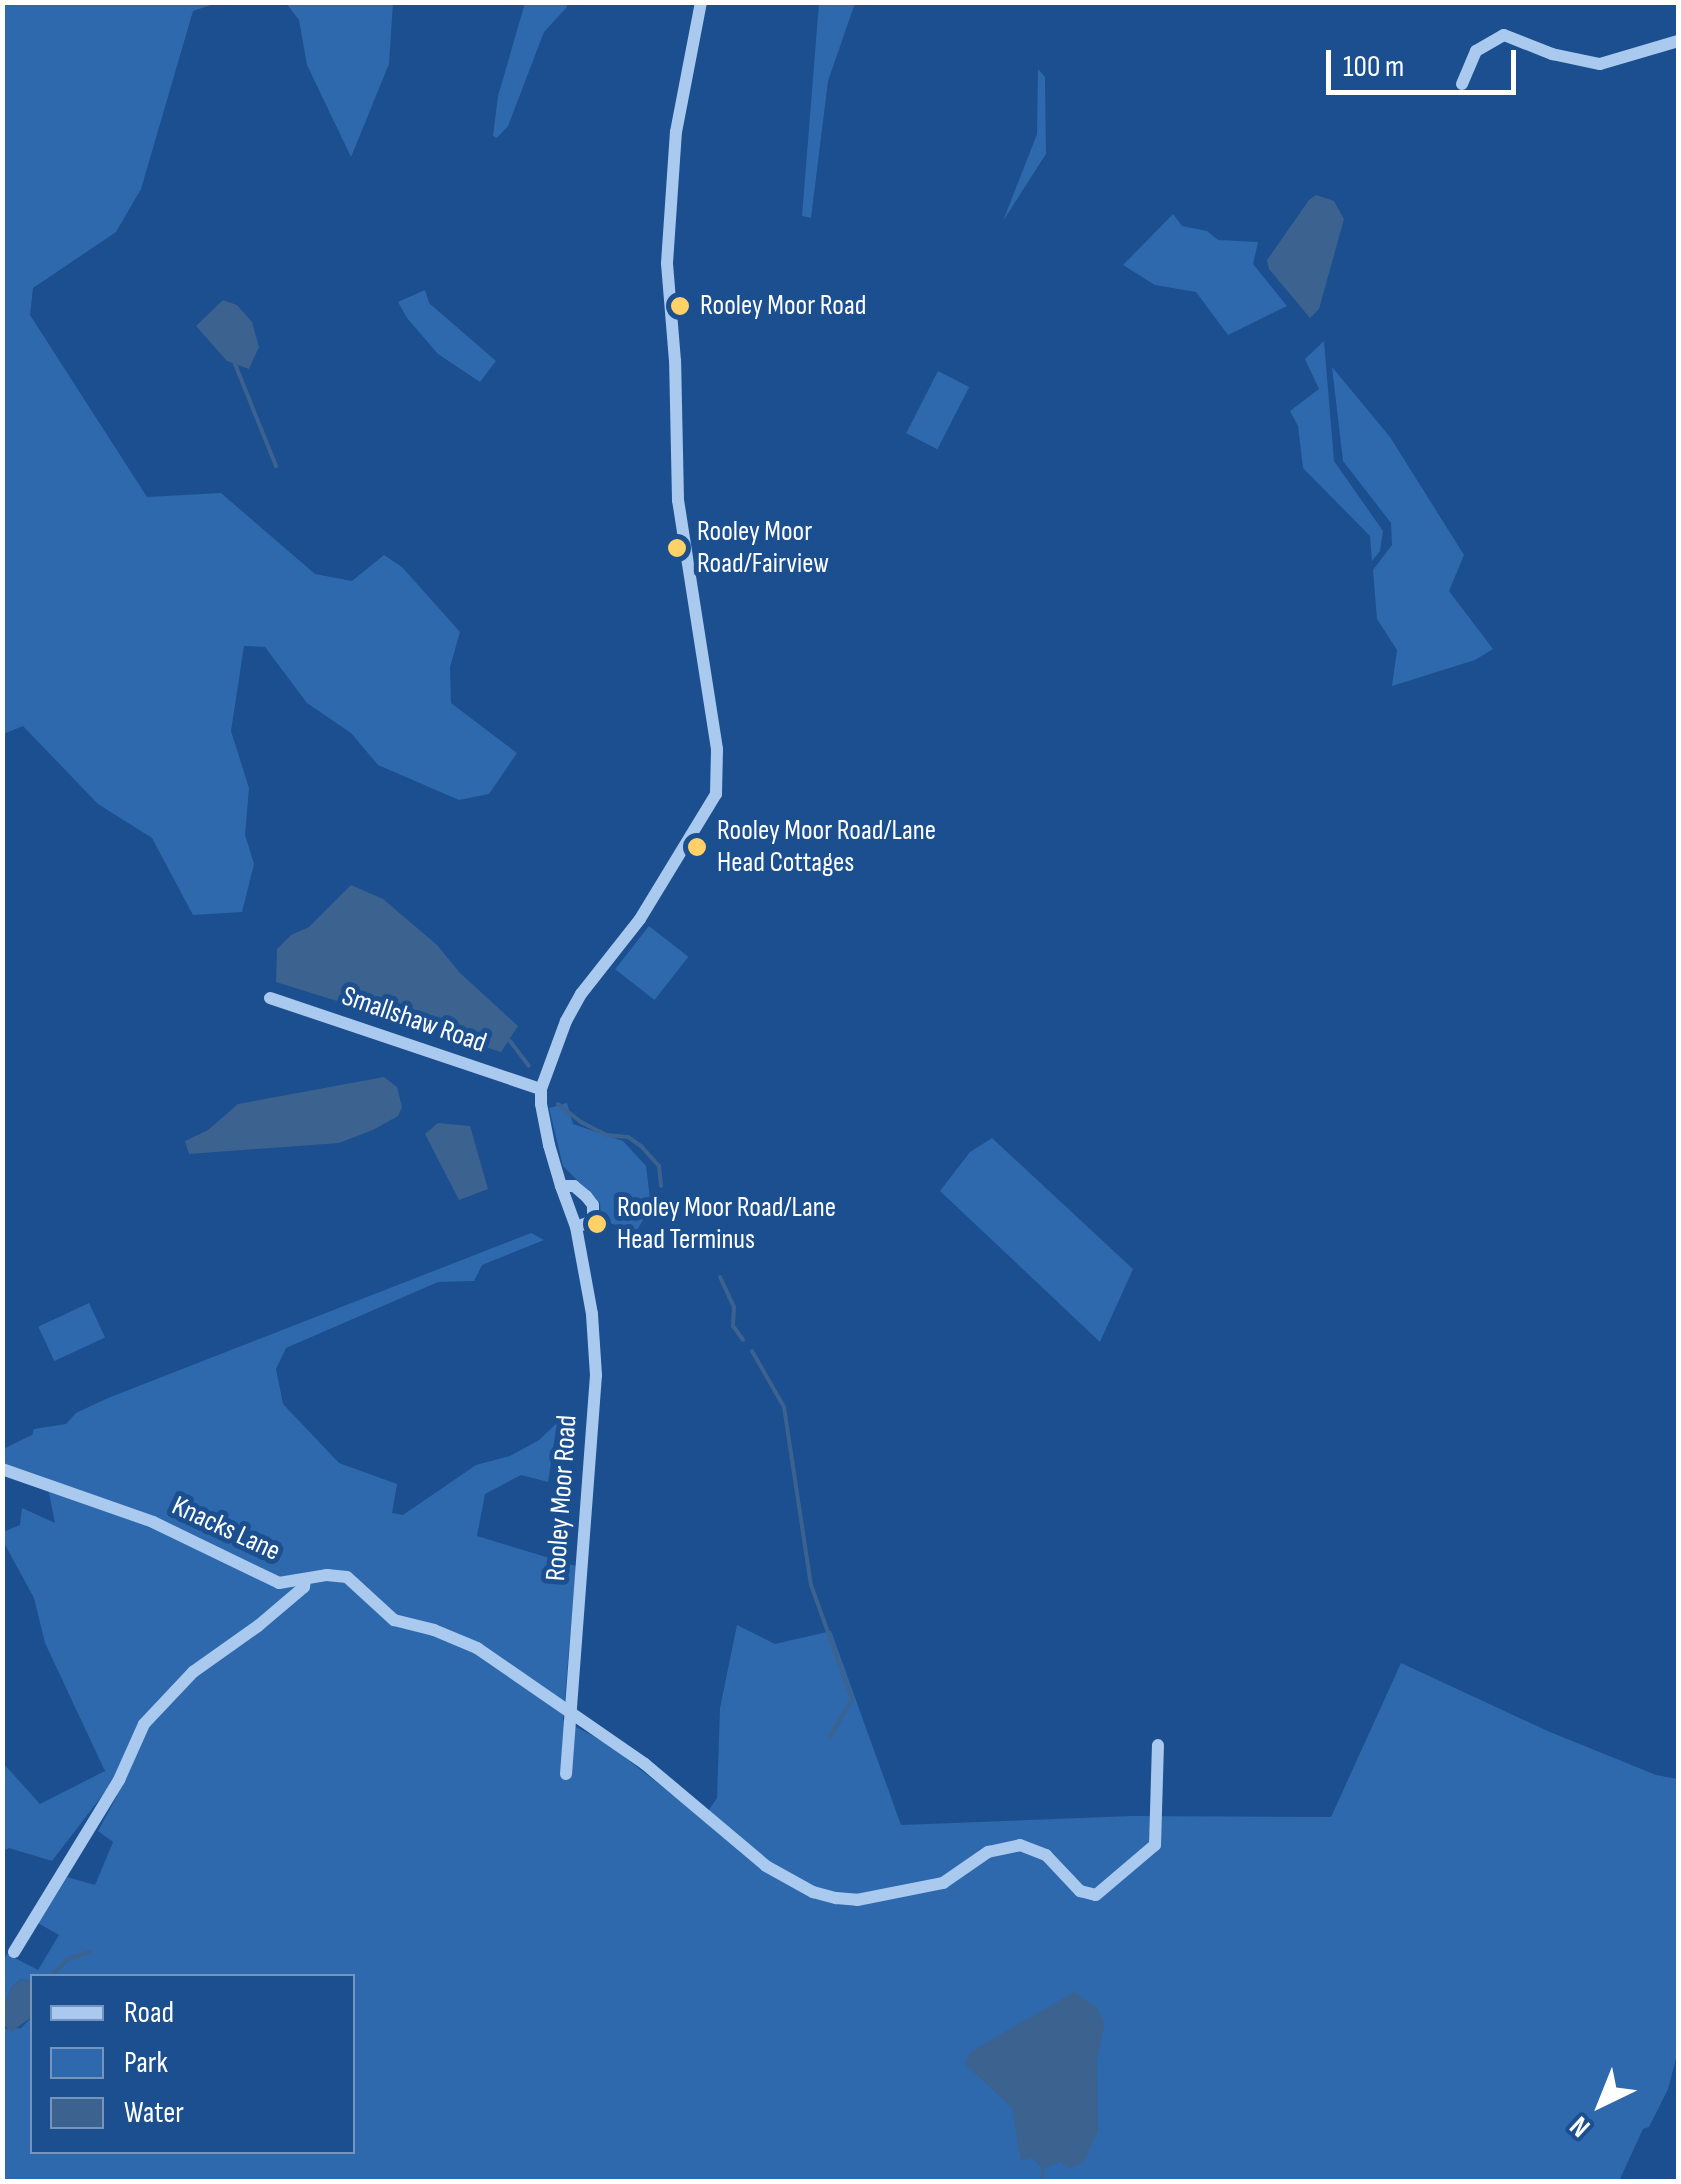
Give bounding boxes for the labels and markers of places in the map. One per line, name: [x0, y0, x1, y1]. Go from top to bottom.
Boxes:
place label: Rooley Moor Road: [700, 289, 866, 323]
marker: Rooley Moor Road: [669, 295, 691, 317]
place label: Rooley Moor Road/Fairview: [697, 515, 829, 581]
marker: Rooley Moor Road/Fairview: [666, 537, 688, 559]
place label: Rooley Moor Road/Lane Head Cottages: [717, 814, 936, 880]
marker: Rooley Moor Road/Lane Head Cottages: [686, 836, 708, 858]
place label: Rooley Moor Road/Lane Head Terminus: [617, 1191, 836, 1257]
marker: Rooley Moor Road/Lane Head Terminus: [586, 1213, 608, 1235]

